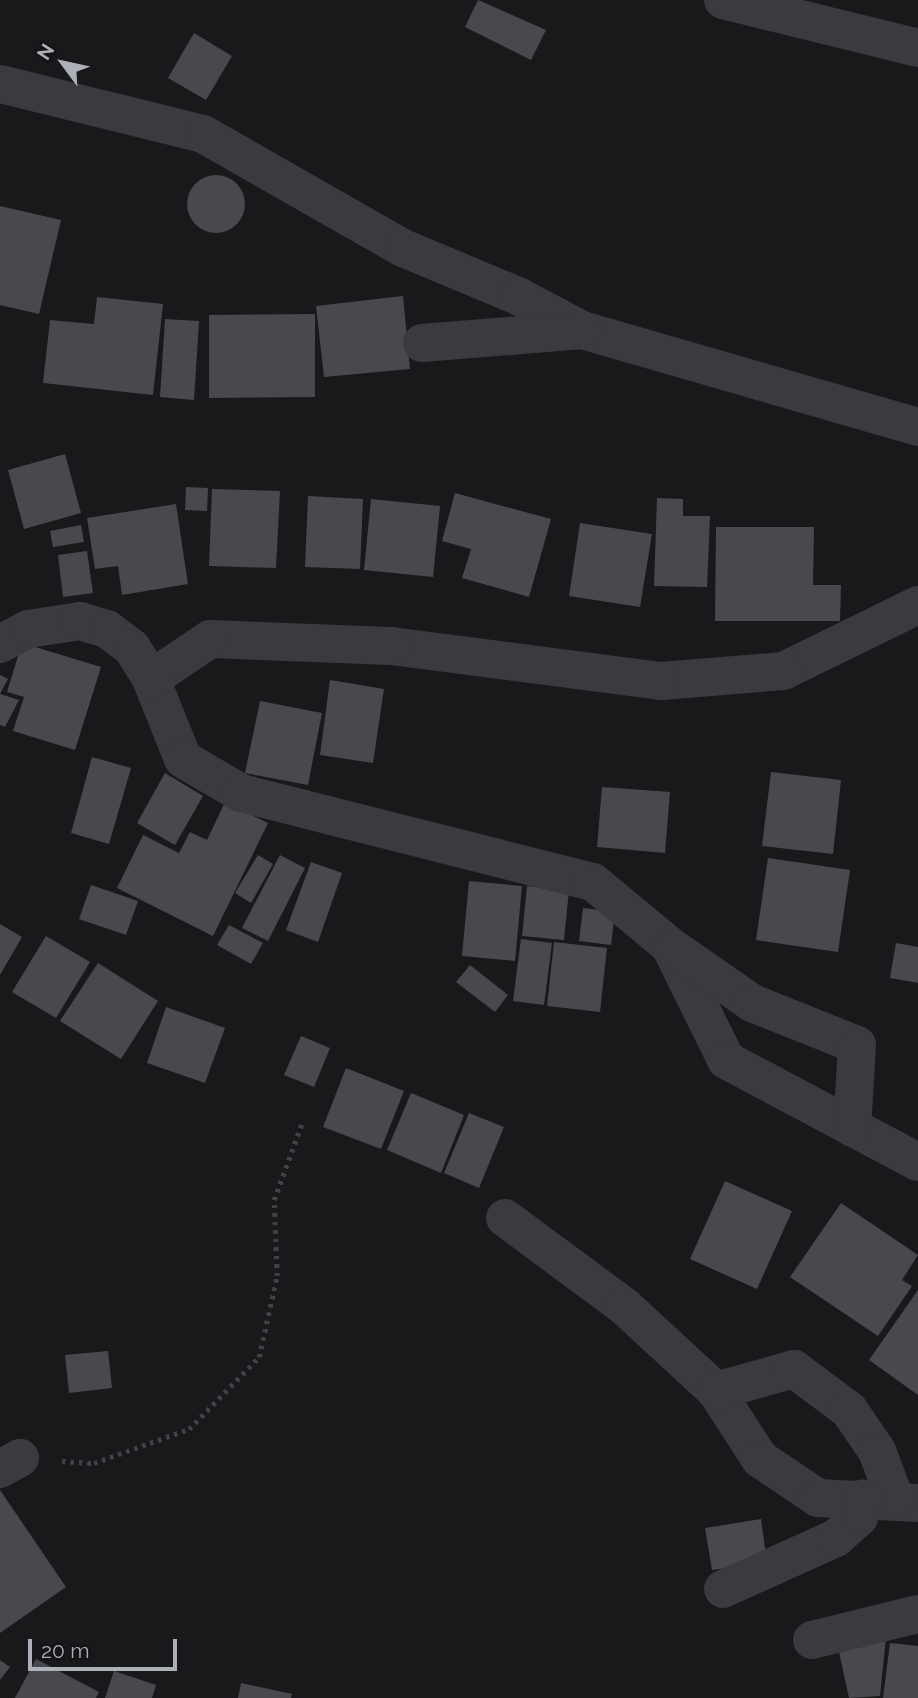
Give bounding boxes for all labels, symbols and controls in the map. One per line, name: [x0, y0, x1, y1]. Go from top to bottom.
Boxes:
north arrow: [28, 28, 98, 98]
text: N: [32, 39, 59, 64]
scale bar: [32, 1624, 180, 1668]
text: 20 m: [41, 1638, 89, 1663]

